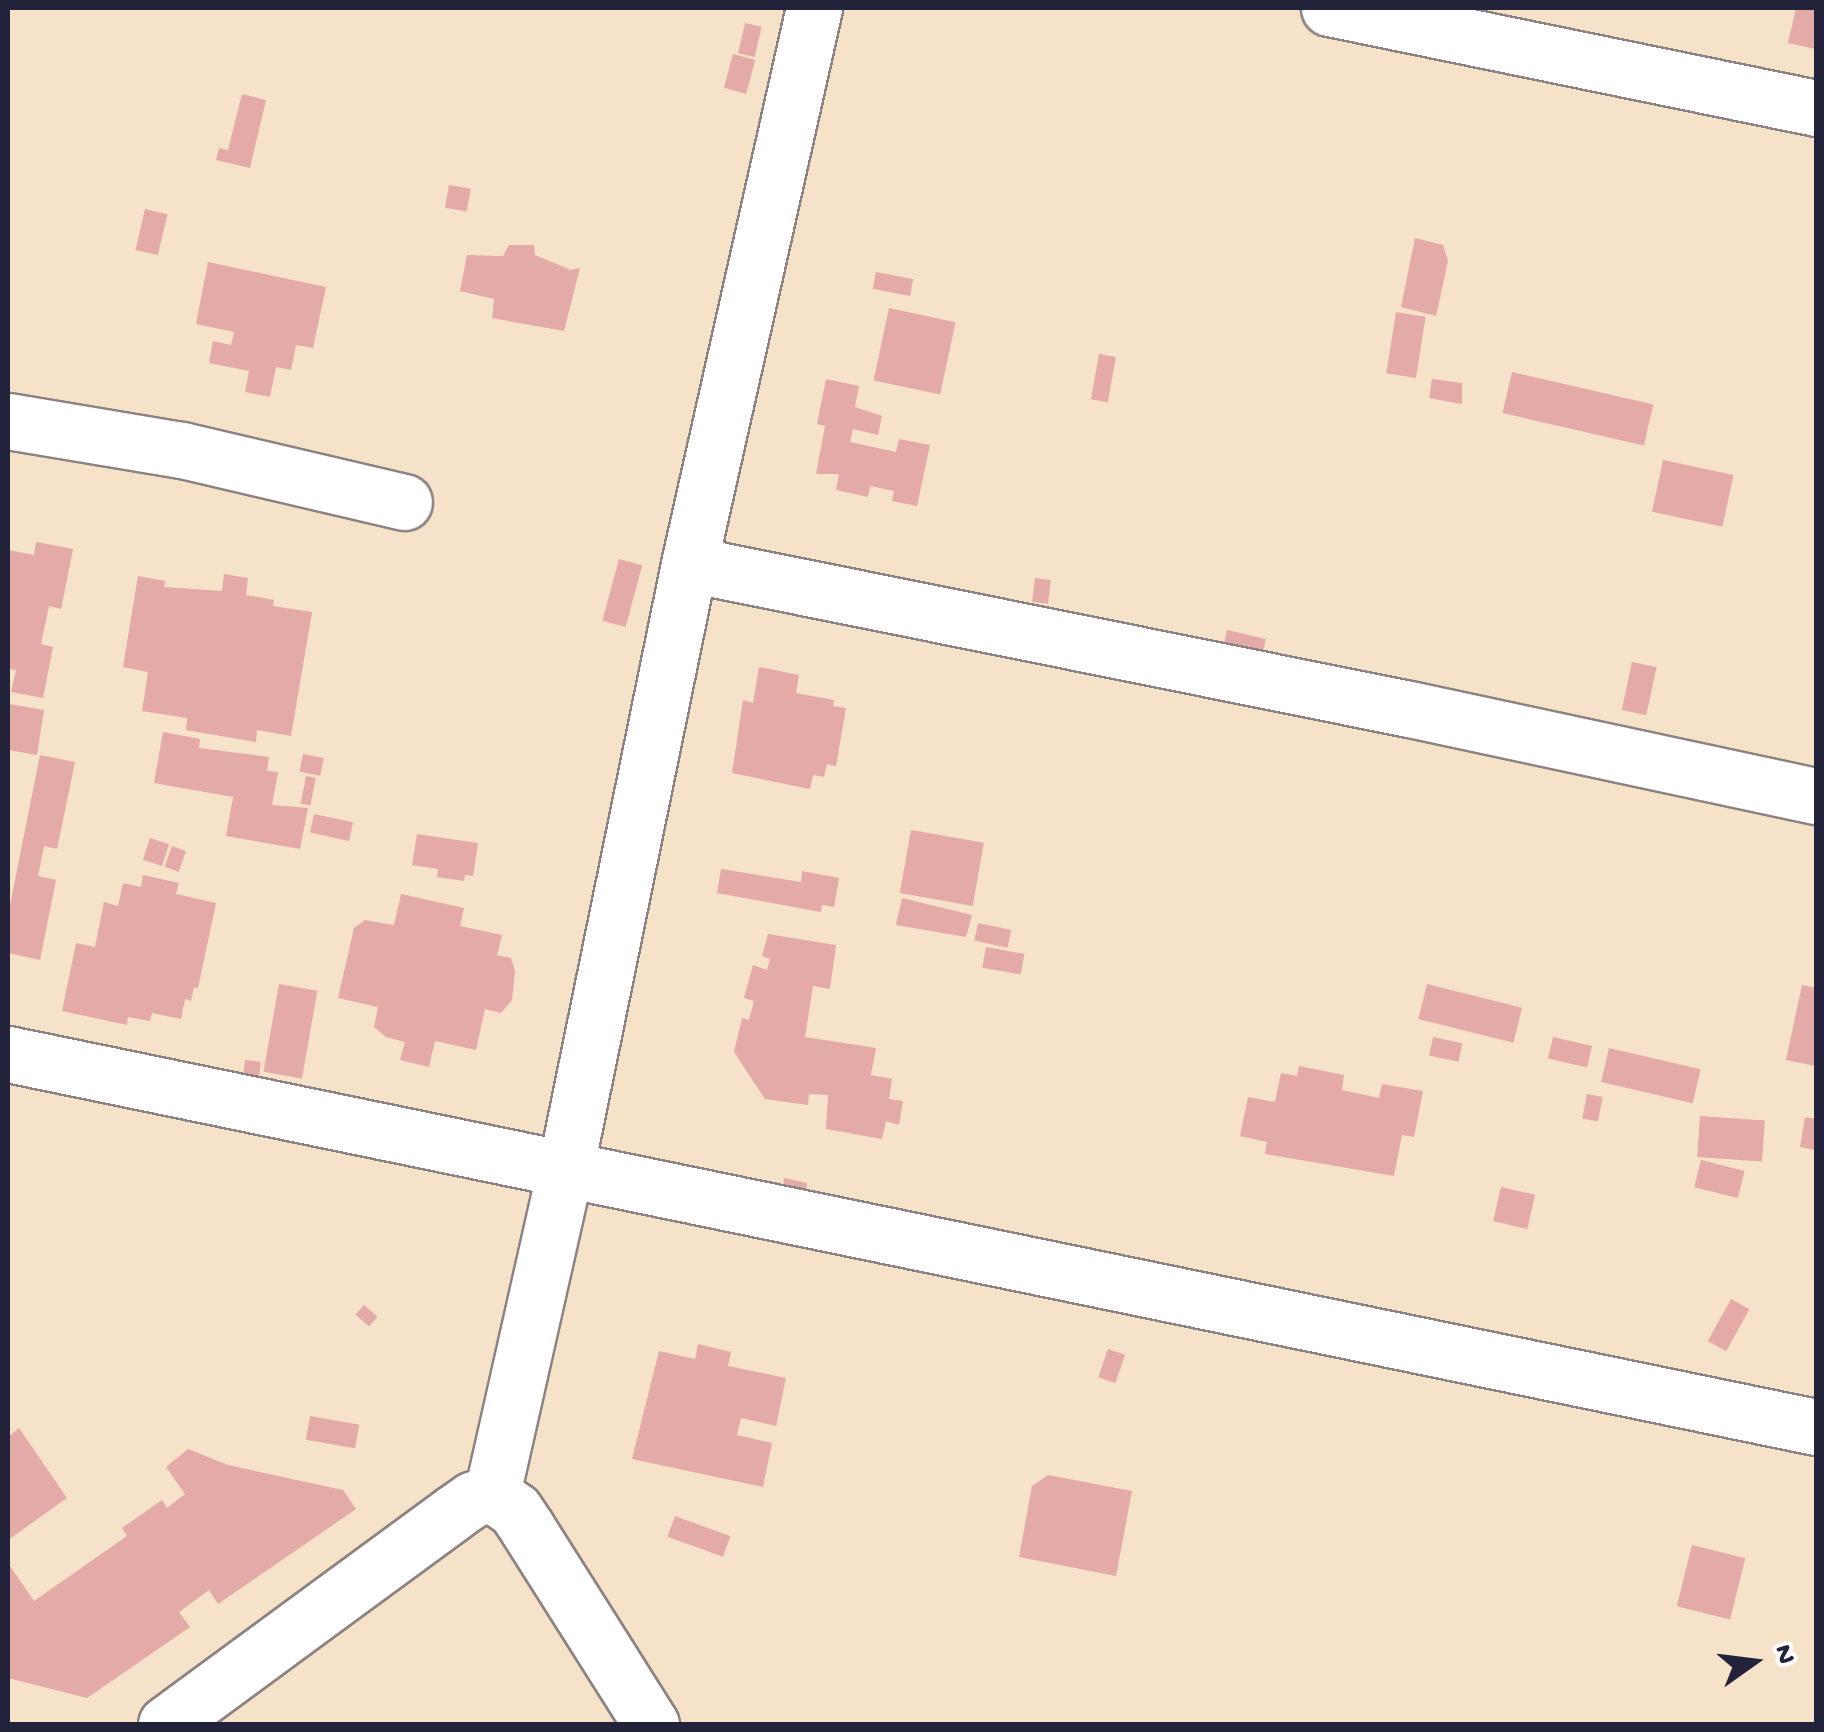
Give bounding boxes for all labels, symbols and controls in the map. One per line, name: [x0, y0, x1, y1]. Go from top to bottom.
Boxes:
north arrow: [1704, 1612, 1804, 1712]
text: N: [1765, 1642, 1802, 1667]

